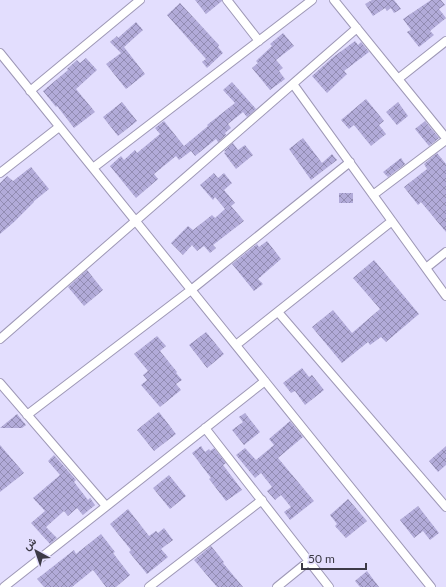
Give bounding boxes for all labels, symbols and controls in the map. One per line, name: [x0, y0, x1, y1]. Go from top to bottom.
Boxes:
north arrow: [16, 531, 56, 571]
text: ش: [20, 534, 39, 553]
scale bar: [302, 545, 366, 571]
text: 50 m: [308, 551, 335, 566]

